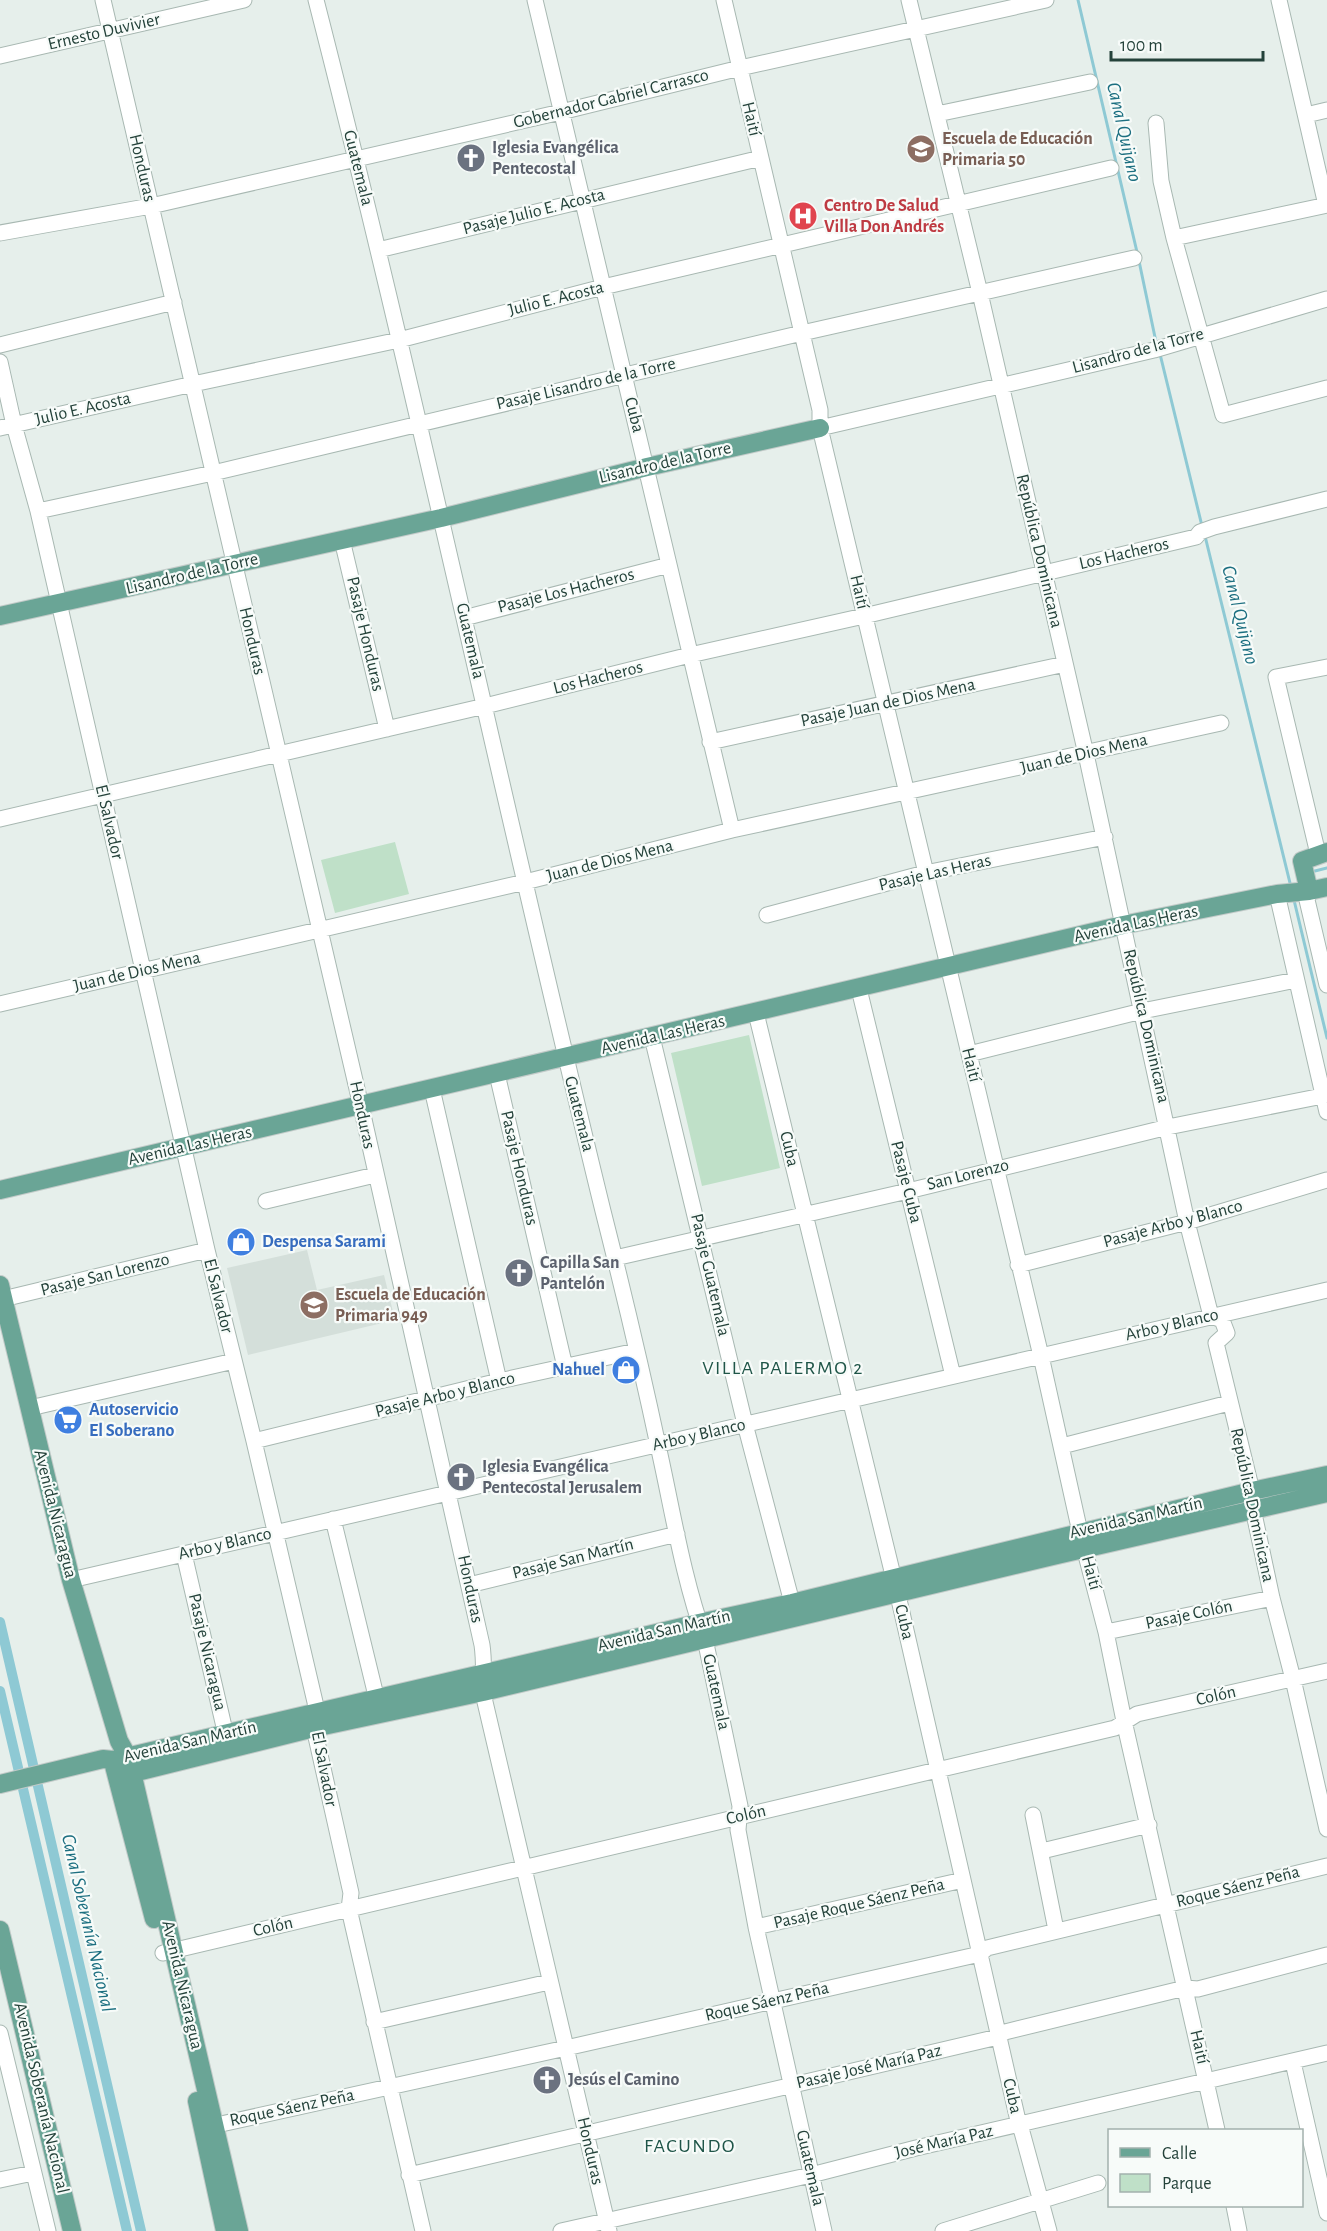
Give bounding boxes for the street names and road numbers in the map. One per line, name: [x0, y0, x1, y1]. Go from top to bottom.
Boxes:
street label: Ernesto Duvivier: [46, 10, 162, 54]
street label: Gobernador Gabriel Carrasco: [512, 66, 711, 132]
street label: Haití: [738, 100, 764, 139]
street label: Guatemala: [340, 128, 376, 208]
street label: Honduras: [125, 132, 159, 204]
street label: Pasaje Julio E. Acosta: [461, 186, 607, 238]
street label: Julio E. Acosta: [507, 278, 605, 320]
street label: Lisandro de la Torre: [1070, 325, 1206, 377]
street label: Pasaje Lisandro de la Torre: [495, 355, 677, 413]
street label: Julio E. Acosta: [33, 389, 133, 429]
street label: Cuba: [621, 395, 647, 435]
street label: Lisandro de la Torre: [597, 439, 733, 487]
street label: República Dominicana: [1013, 472, 1065, 630]
street label: Los Hacheros: [1077, 535, 1171, 573]
street label: Lisandro de la Torre: [124, 550, 260, 598]
street label: Pasaje Los Hacheros: [496, 565, 636, 617]
street label: Haití: [846, 573, 872, 612]
street label: Pasaje Honduras: [343, 575, 387, 693]
street label: Guatemala: [453, 601, 487, 681]
street label: Honduras: [235, 605, 269, 677]
street label: Los Hacheros: [551, 658, 645, 698]
street label: Pasaje Juan de Dios Mena: [799, 676, 977, 730]
street label: Juan de Dios Mena: [1019, 731, 1149, 777]
street label: El Salvador: [92, 783, 126, 861]
street label: Juan de Dios Mena: [545, 837, 675, 885]
street label: Pasaje Las Heras: [877, 851, 993, 895]
street label: Avenida Las Heras: [1072, 902, 1200, 946]
street label: República Dominicana: [1120, 947, 1172, 1105]
street label: Juan de Dios Mena: [72, 949, 202, 995]
street label: Avenida Las Heras: [599, 1012, 727, 1058]
street label: Haití: [958, 1046, 984, 1085]
street label: Guatemala: [561, 1074, 597, 1154]
street label: Honduras: [346, 1079, 378, 1151]
street label: Pasaje Honduras: [497, 1109, 541, 1227]
street label: Avenida Las Heras: [126, 1123, 254, 1169]
street label: Cuba: [776, 1129, 802, 1169]
street label: Pasaje Cuba: [887, 1139, 925, 1225]
street label: San Lorenzo: [925, 1156, 1011, 1194]
street label: Pasaje Arbo y Blanco: [1101, 1197, 1245, 1251]
street label: Pasaje Guatemala: [687, 1212, 733, 1338]
street label: Pasaje San Lorenzo: [39, 1250, 171, 1300]
street label: El Salvador: [200, 1257, 236, 1335]
street label: Arbo y Blanco: [1124, 1306, 1221, 1344]
street label: Pasaje Arbo y Blanco: [373, 1369, 517, 1421]
street label: Arbo y Blanco: [651, 1416, 748, 1454]
street label: República Dominicana: [1227, 1426, 1277, 1584]
street label: Avenida Nicaragua: [30, 1448, 80, 1580]
street label: Avenida San Martín: [1068, 1494, 1204, 1542]
street label: Arbo y Blanco: [177, 1525, 274, 1563]
street label: Pasaje San Martín: [511, 1535, 635, 1583]
street label: Honduras: [454, 1553, 486, 1625]
street label: Haití: [1078, 1554, 1104, 1593]
street label: Pasaje Nicaragua: [185, 1592, 229, 1712]
street label: Pasaje Colón: [1144, 1597, 1234, 1633]
street label: Cuba: [891, 1602, 917, 1642]
street label: Avenida San Martín: [596, 1607, 732, 1655]
street label: Guatemala: [699, 1652, 733, 1732]
street label: Colón: [1194, 1683, 1238, 1709]
street label: Avenida San Martín: [122, 1718, 258, 1766]
street label: El Salvador: [308, 1730, 340, 1808]
street label: Colón: [724, 1802, 768, 1828]
street label: Roque Sáenz Peña: [1174, 1863, 1302, 1911]
street label: Pasaje Roque Sáenz Peña: [772, 1876, 946, 1932]
street label: Colón: [251, 1914, 295, 1940]
street label: Avenida Nicaragua: [158, 1919, 206, 2051]
street label: Roque Sáenz Peña: [703, 1979, 831, 2025]
street label: Avenida Soberanía Nacional: [10, 2001, 72, 2195]
street label: Haití: [1186, 2028, 1212, 2067]
street label: Pasaje José María Paz: [795, 2042, 943, 2092]
street label: Cuba: [999, 2076, 1025, 2116]
street label: Roque Sáenz Peña: [228, 2086, 356, 2130]
street label: Honduras: [573, 2115, 607, 2187]
street label: José María Paz: [893, 2122, 995, 2162]
street label: Guatemala: [793, 2128, 827, 2208]

